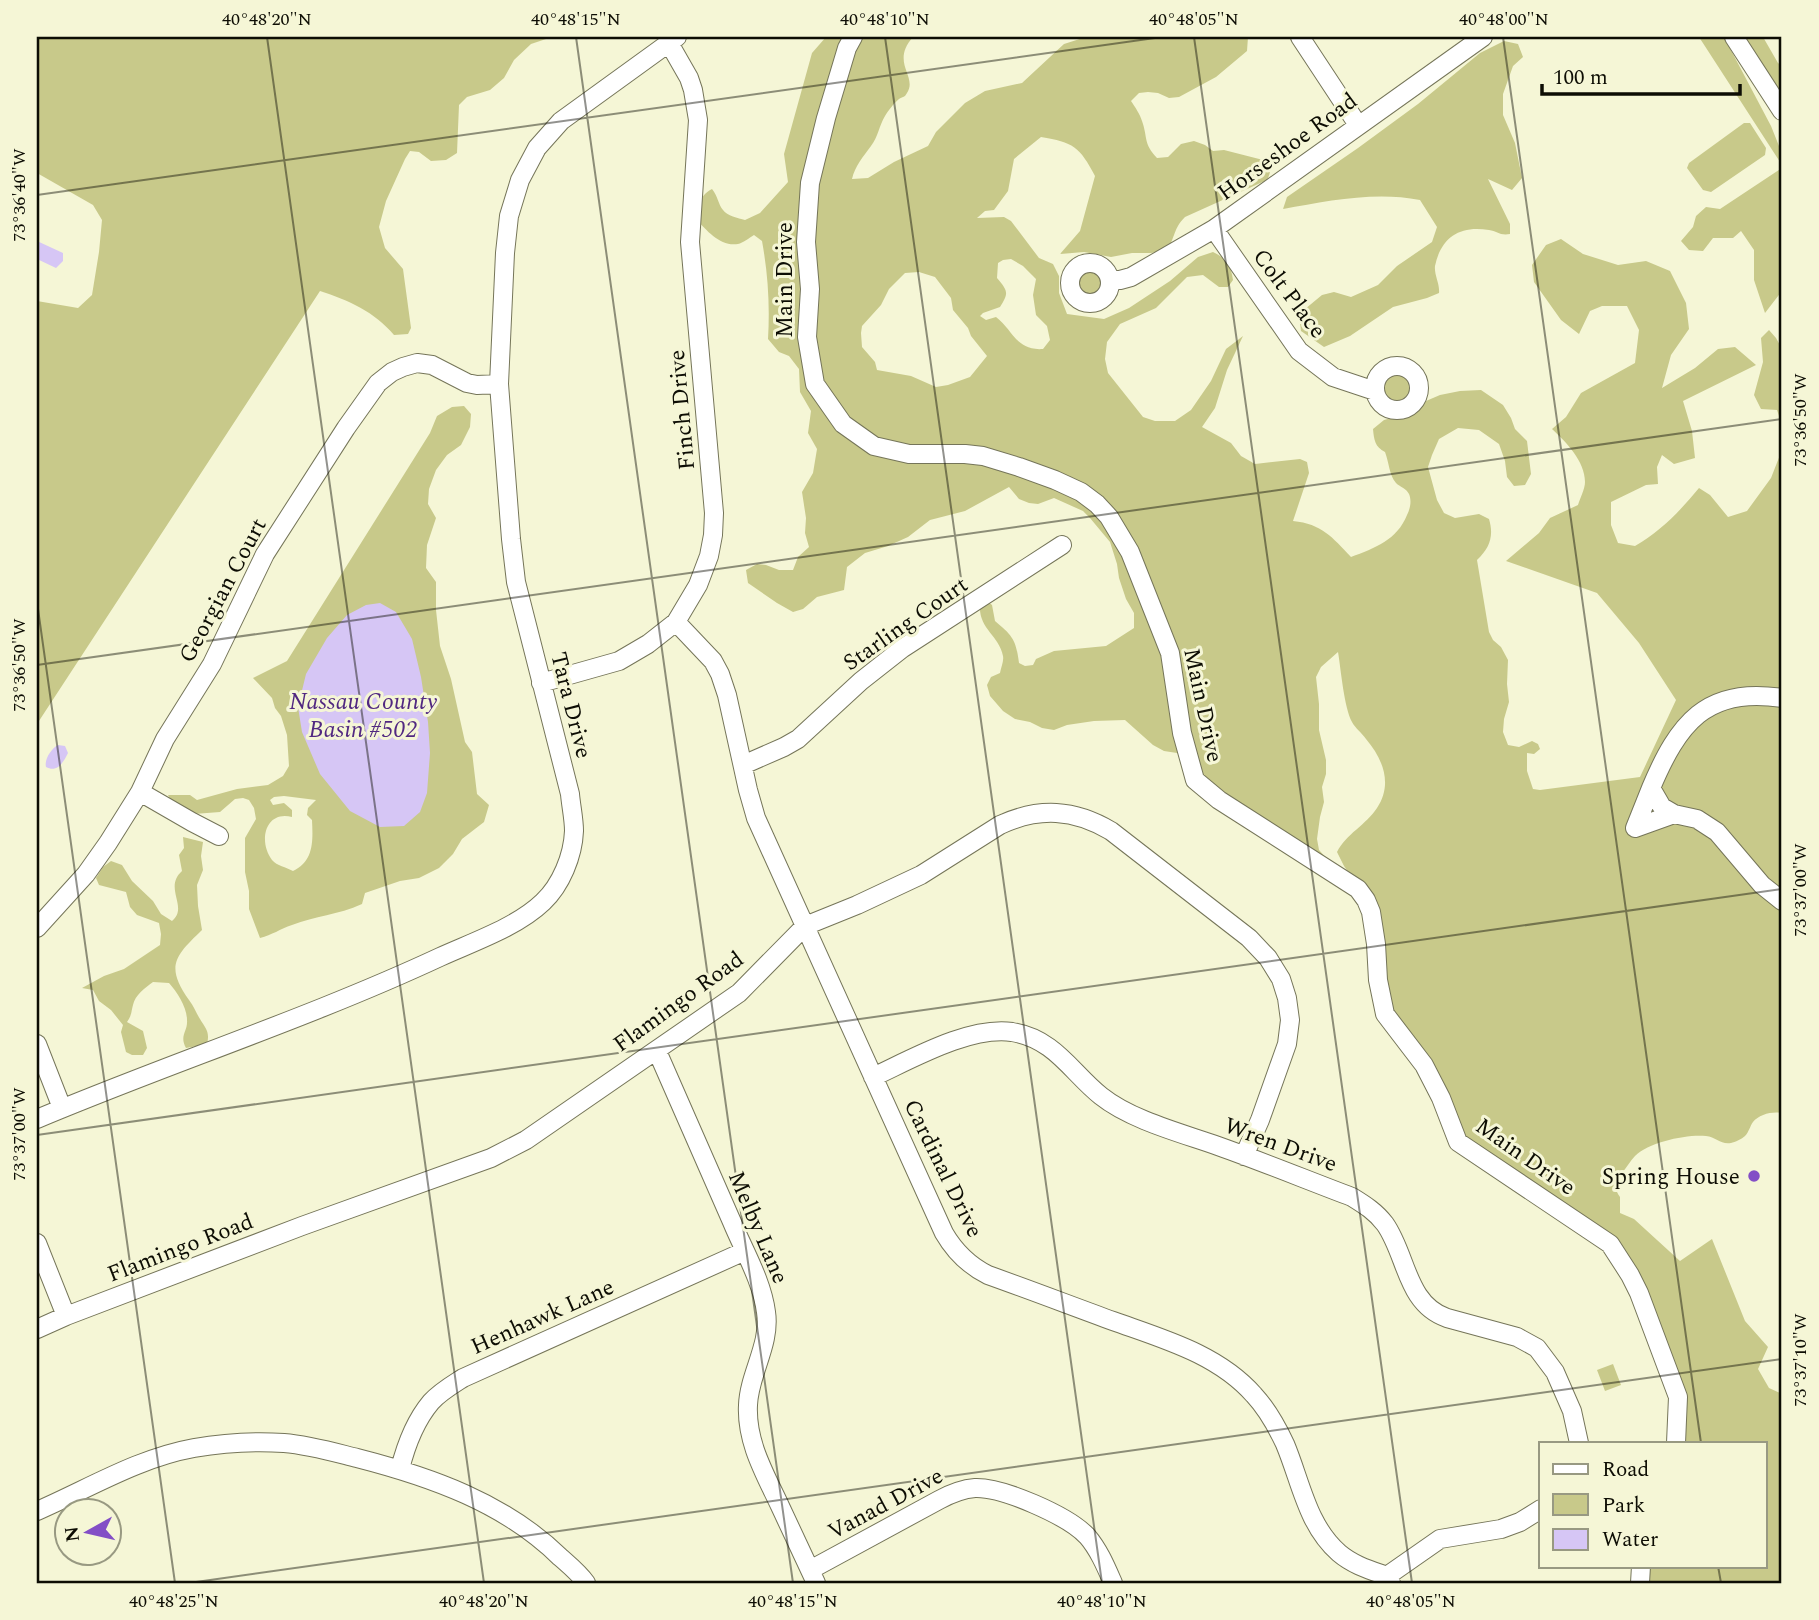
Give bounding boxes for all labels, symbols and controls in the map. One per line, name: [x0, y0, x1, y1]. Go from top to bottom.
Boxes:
text: 40°48'20"N: [222, 6, 312, 33]
text: 40°48'15"N: [531, 6, 621, 33]
text: 40°48'10"N: [840, 6, 930, 33]
text: 40°48'05"N: [1149, 6, 1239, 33]
text: 40°48'00"N: [1459, 6, 1549, 33]
scale bar: [1542, 52, 1740, 96]
text: 100 m: [1553, 62, 1608, 94]
street label: Horseshoe Road: [1211, 84, 1365, 210]
text: 73°36'40"W: [6, 148, 33, 242]
street label: Main Drive: [768, 222, 803, 338]
street label: Colt Place: [1243, 242, 1334, 346]
street label: Finch Drive: [660, 348, 705, 472]
text: 73°36'50"W: [1787, 373, 1814, 467]
street label: Georgian Court: [170, 512, 276, 669]
street label: Starling Court: [836, 568, 976, 680]
text: 73°36'50"W: [6, 618, 33, 712]
street label: Main Drive: [1173, 645, 1232, 766]
street label: Tara Drive: [540, 648, 601, 762]
water label: Nassau County Basin #502: [289, 684, 437, 748]
text: 73°37'00"W: [1787, 843, 1814, 937]
street label: Flamingo Road: [606, 943, 752, 1062]
text: 73°37'00"W: [6, 1087, 33, 1181]
street label: Cardinal Drive: [894, 1093, 991, 1244]
street label: Wren Drive: [1219, 1109, 1342, 1182]
street label: Main Drive: [1468, 1110, 1583, 1205]
place label: Spring House: [1602, 1160, 1740, 1195]
street label: Melby Lane: [718, 1166, 797, 1290]
marker: Spring House: [1746, 1168, 1762, 1184]
street label: Flamingo Road: [102, 1204, 259, 1292]
street label: Henhawk Lane: [465, 1270, 620, 1365]
text: 73°37'10"W: [1787, 1313, 1814, 1407]
legend: [1539, 1442, 1766, 1568]
text: Road: [1602, 1454, 1649, 1486]
street label: Vanad Drive: [822, 1459, 950, 1549]
text: Park: [1602, 1490, 1646, 1522]
north arrow: [52, 1498, 122, 1568]
text: N: [57, 1524, 88, 1544]
text: Water: [1602, 1524, 1658, 1556]
text: 40°48'25"N: [129, 1588, 219, 1615]
text: 40°48'20"N: [439, 1588, 529, 1615]
text: 40°48'15"N: [748, 1588, 838, 1615]
text: 40°48'10"N: [1057, 1588, 1147, 1615]
text: 40°48'05"N: [1366, 1588, 1456, 1615]

